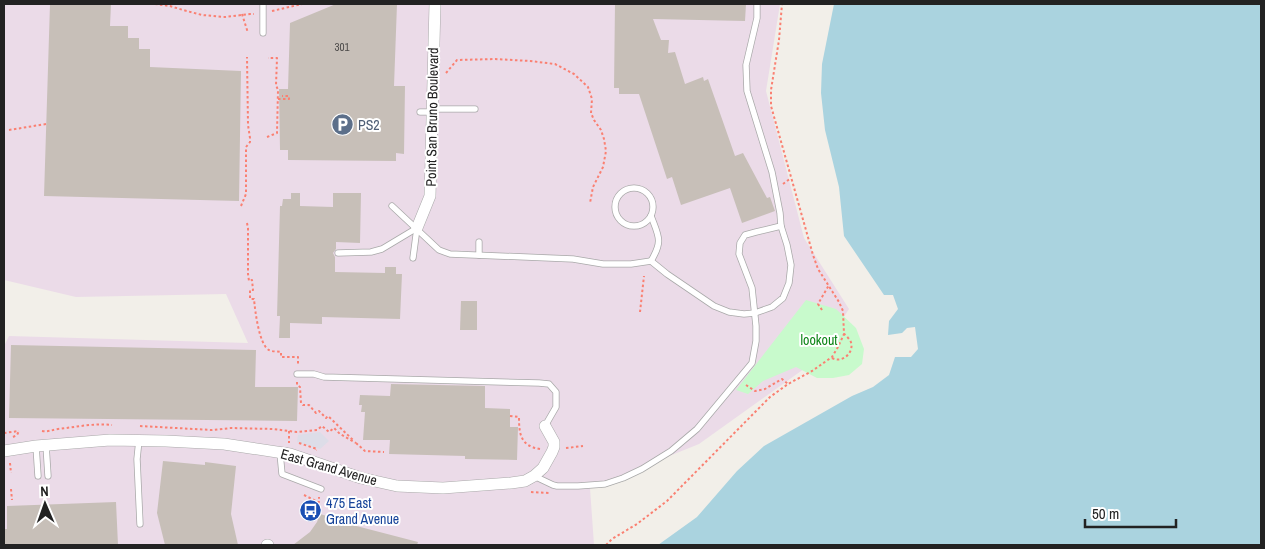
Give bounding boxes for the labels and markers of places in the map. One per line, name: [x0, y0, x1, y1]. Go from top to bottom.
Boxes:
parking icon: PS2: [330, 113, 354, 137]
place label: PS2: [358, 116, 380, 134]
place label: 475 East Grand Avenue: [326, 494, 399, 528]
bus stop icon: 475 East Grand Avenue: [298, 499, 322, 523]

